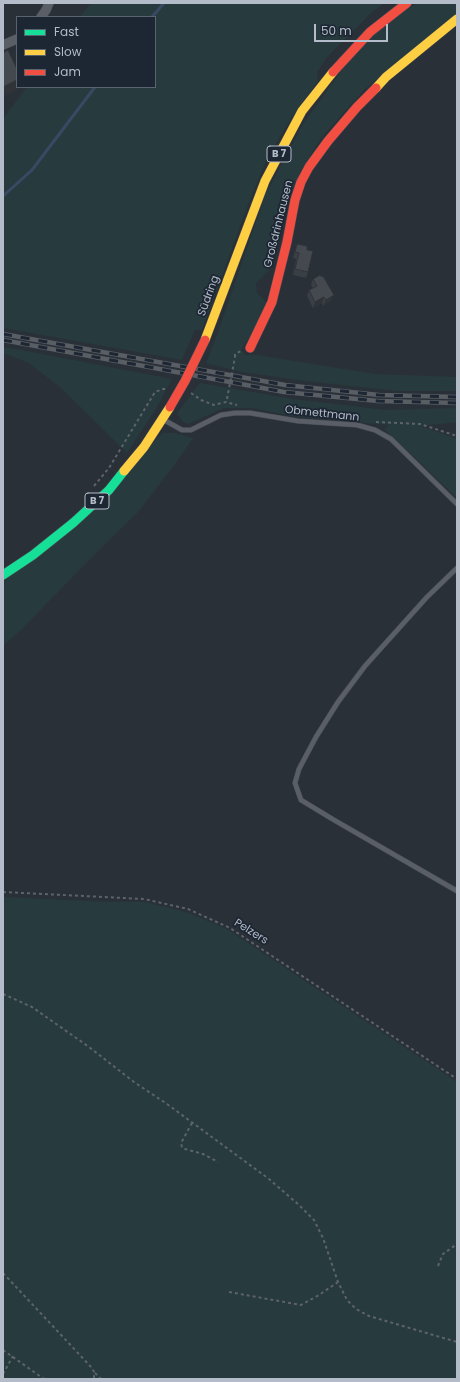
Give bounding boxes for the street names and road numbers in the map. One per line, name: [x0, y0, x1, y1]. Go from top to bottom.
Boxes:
road number: B 7: [267, 146, 291, 162]
street label: Großdrinhausen: [262, 179, 296, 269]
street label: Südring: [196, 274, 222, 318]
street label: Obmettmann: [284, 404, 360, 424]
road number: B 7: [85, 493, 109, 509]
street label: Pelzers: [232, 916, 270, 948]

